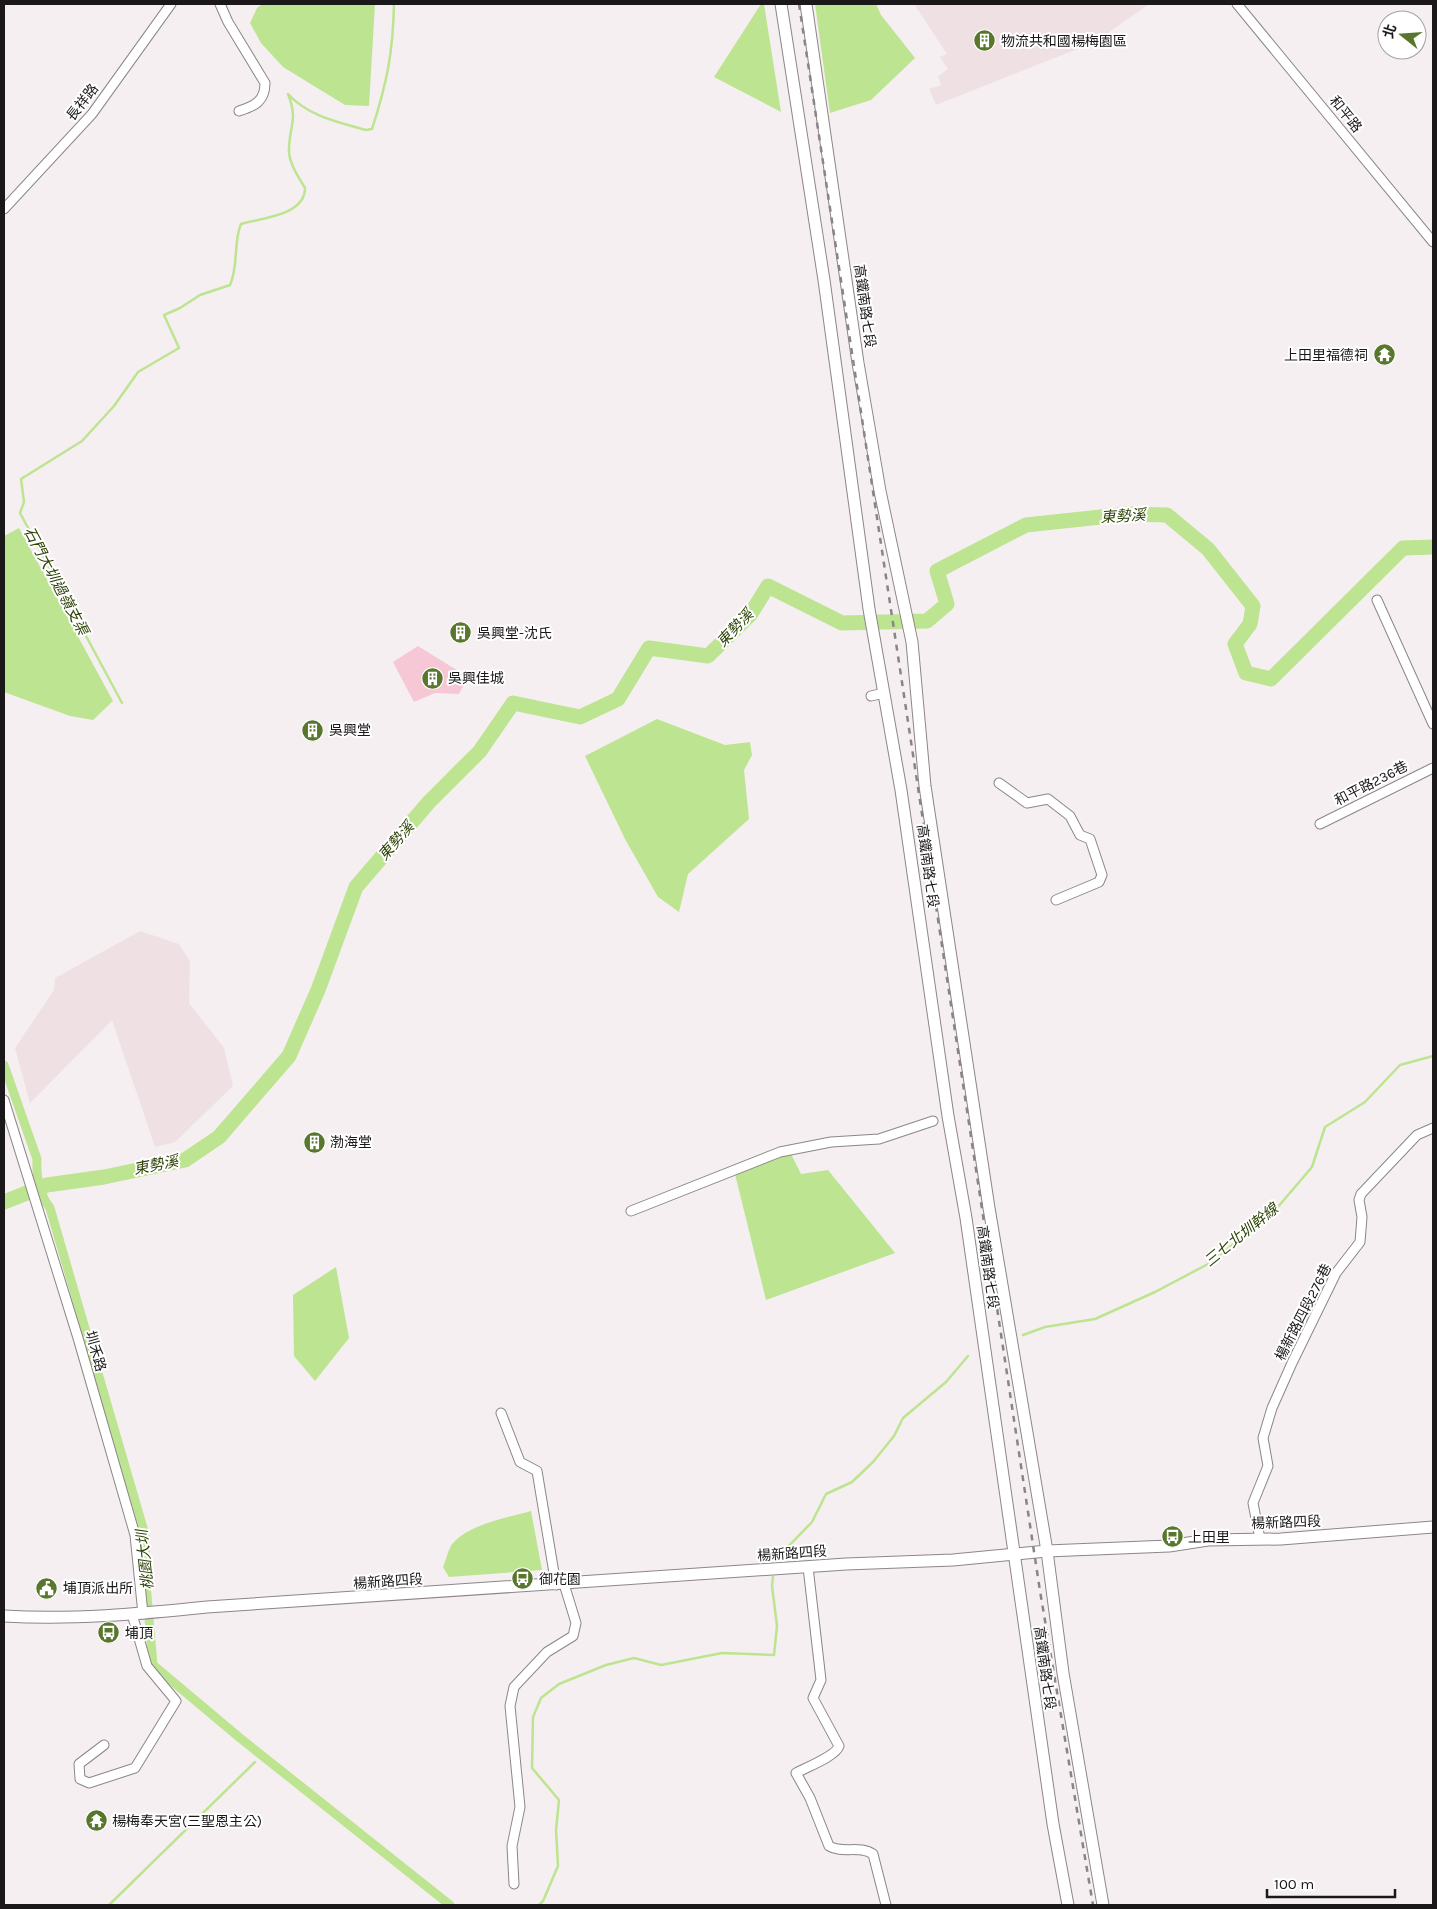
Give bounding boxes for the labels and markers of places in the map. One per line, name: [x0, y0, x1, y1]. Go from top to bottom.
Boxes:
building icon: 物流共和國楊梅園區: [973, 29, 997, 53]
place label: 物流共和國楊梅園區: [1001, 33, 1127, 50]
temple icon: 上田里福德祠: [1372, 343, 1396, 367]
place label: 上田里福德祠: [1284, 347, 1368, 364]
building icon: 吳興堂-沈氏: [449, 621, 473, 645]
place label: 吳興堂-沈氏: [477, 625, 552, 642]
building icon: 吳興佳城: [420, 666, 444, 690]
place label: 吳興佳城: [448, 670, 504, 687]
building icon: 吳興堂: [301, 718, 325, 742]
place label: 吳興堂: [329, 722, 371, 739]
building icon: 渤海堂: [302, 1130, 326, 1154]
place label: 渤海堂: [330, 1134, 372, 1151]
bus stop icon: 上田里: [1160, 1525, 1184, 1549]
place label: 上田里: [1188, 1529, 1230, 1546]
bus stop icon: 御花園: [511, 1567, 535, 1591]
place label: 御花園: [539, 1571, 581, 1588]
public building icon: 埔頂派出所: [35, 1576, 59, 1600]
place label: 埔頂派出所: [63, 1580, 133, 1597]
bus stop icon: 埔頂: [97, 1621, 121, 1645]
place label: 埔頂: [125, 1625, 153, 1642]
temple icon: 楊梅奉天宮(三聖恩主公): [84, 1809, 108, 1833]
place label: 楊梅奉天宮(三聖恩主公): [112, 1813, 262, 1830]

